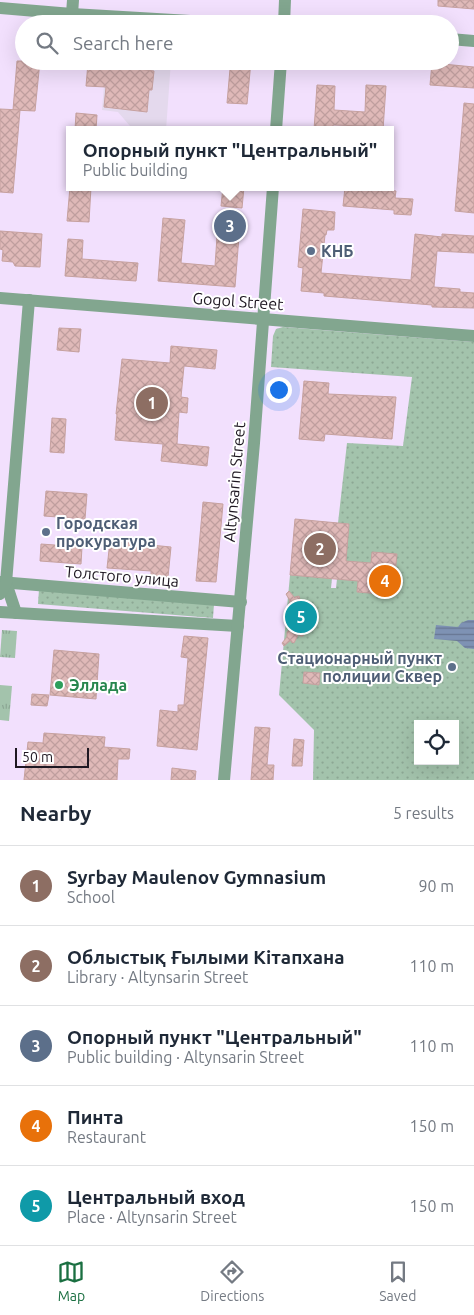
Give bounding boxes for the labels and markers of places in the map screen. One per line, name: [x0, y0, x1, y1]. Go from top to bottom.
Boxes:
pin: 3: [214, 207, 246, 245]
place label: КНБ: [321, 242, 354, 260]
marker: КНБ: [305, 245, 317, 257]
pin: 1: [136, 384, 168, 422]
place label: Городская прокуратура: [56, 514, 156, 550]
marker: Городская прокуратура: [40, 526, 52, 538]
pin: 2: [304, 530, 336, 568]
pin: 4: [369, 562, 401, 600]
pin: 5: [285, 598, 317, 636]
place label: Стационарный пункт полиции Сквер: [277, 649, 442, 685]
marker: Стационарный пункт полиции Сквер: [446, 661, 458, 673]
place label: Эллада: [69, 676, 127, 694]
marker: Эллада: [53, 679, 65, 691]

